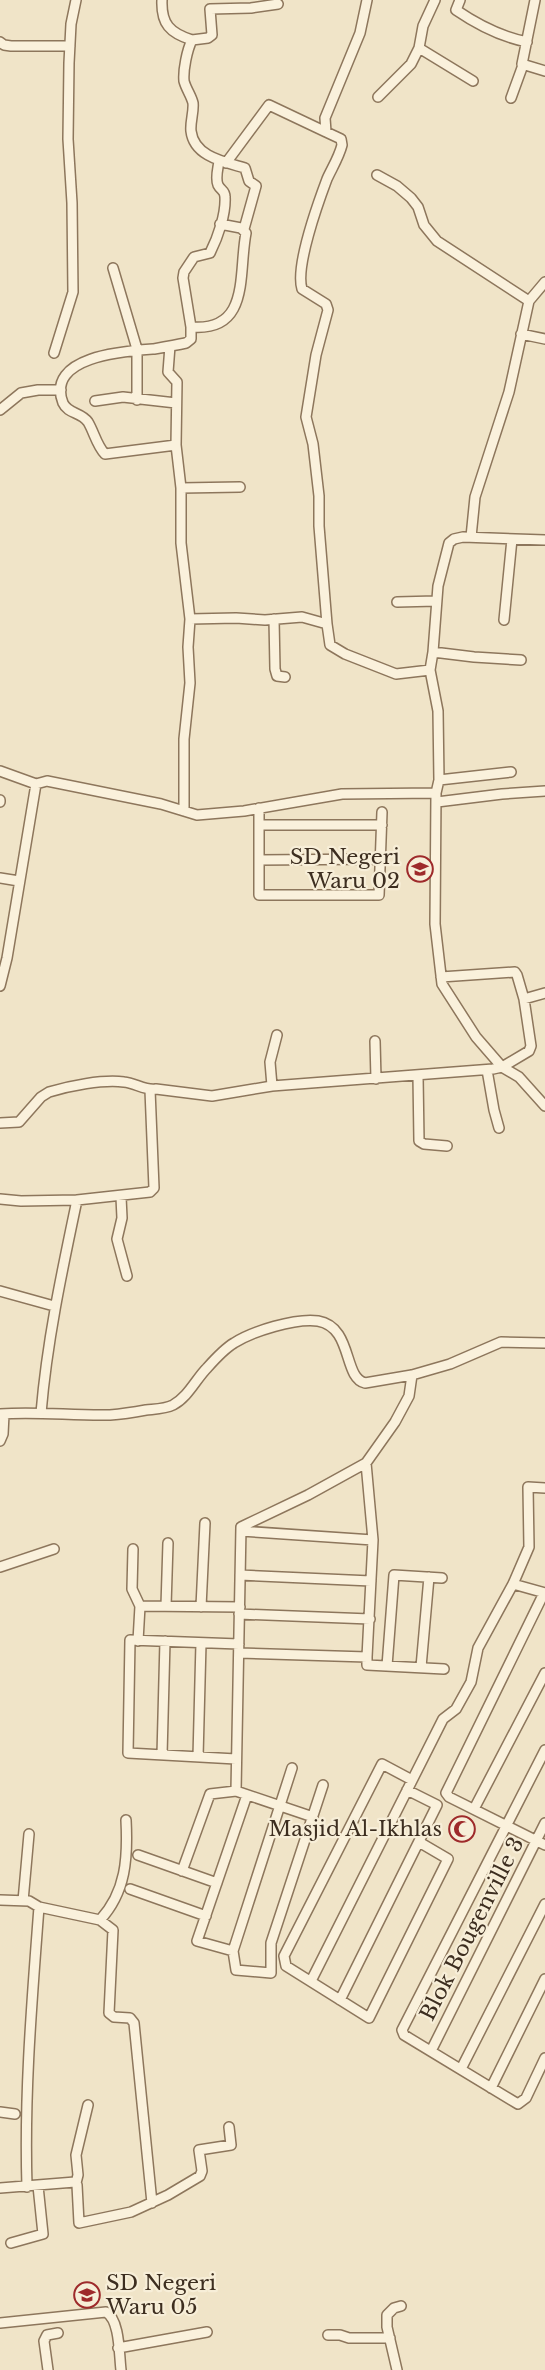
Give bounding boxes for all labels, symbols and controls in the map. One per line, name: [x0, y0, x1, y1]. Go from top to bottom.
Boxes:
place label: SD Negeri Waru 02: [290, 844, 400, 894]
school or university icon: SD Negeri Waru 02: [405, 854, 435, 884]
mosque icon: Masjid Al-Ikhlas: [447, 1814, 477, 1844]
place label: Masjid Al-Ikhlas: [268, 1816, 442, 1842]
street label: Blok Bougenville 3: [414, 1833, 530, 2025]
place label: SD Negeri Waru 05: [105, 2270, 216, 2320]
school or university icon: SD Negeri Waru 05: [72, 2280, 102, 2310]

